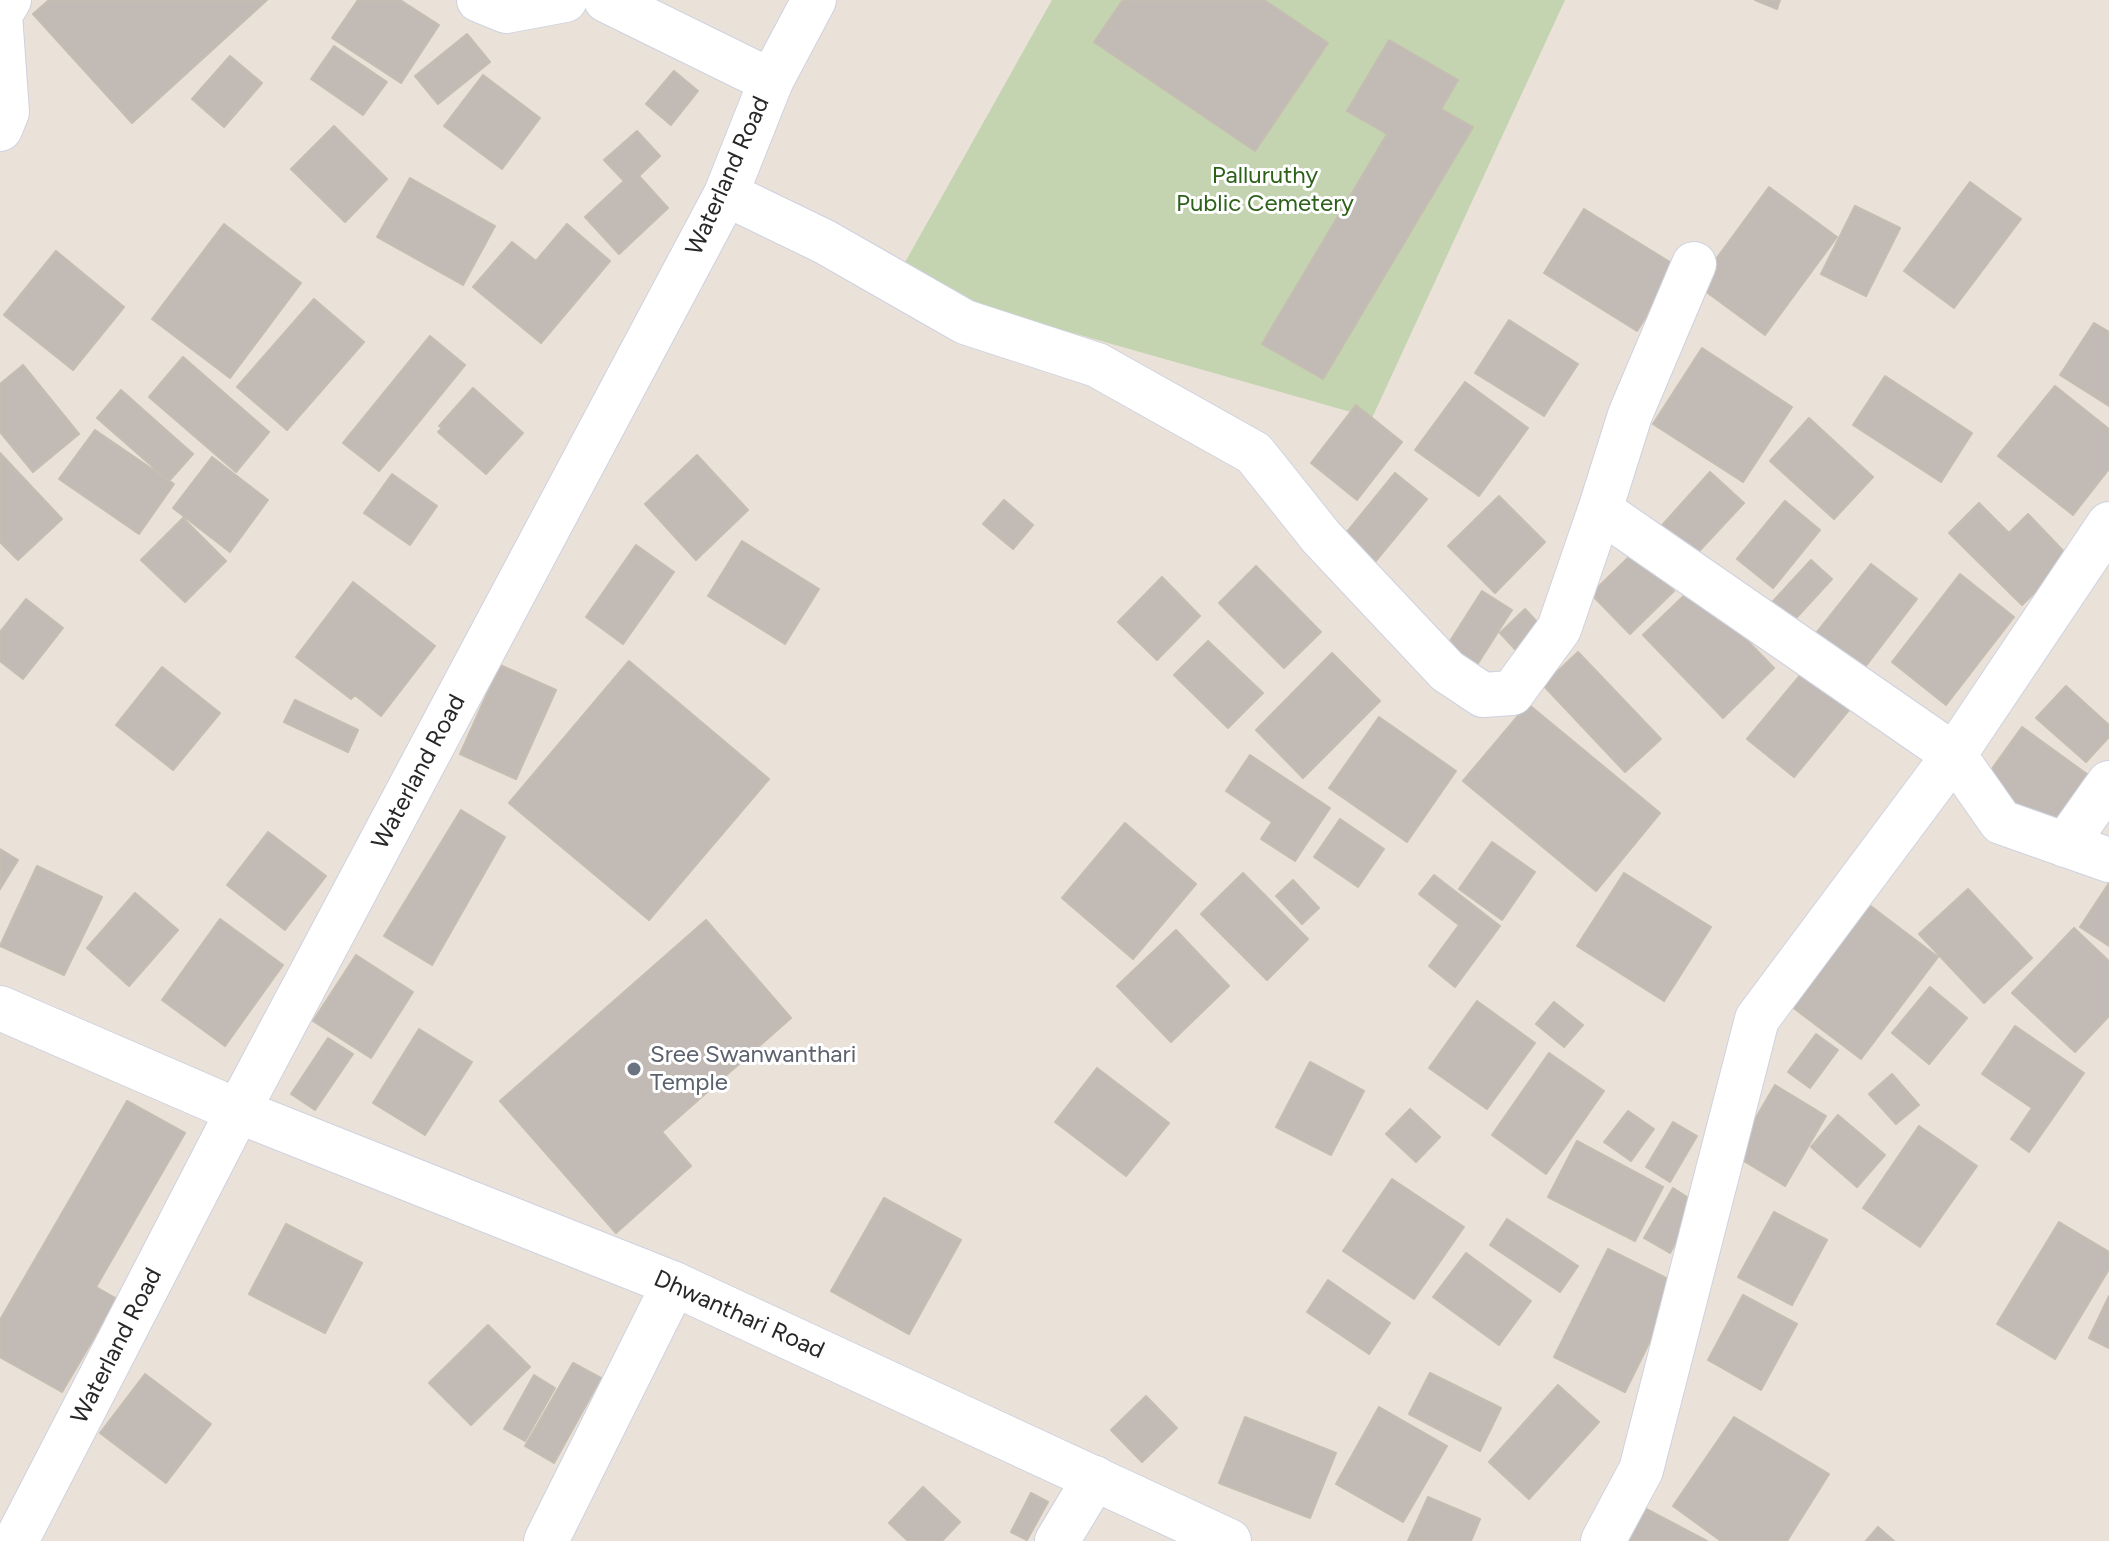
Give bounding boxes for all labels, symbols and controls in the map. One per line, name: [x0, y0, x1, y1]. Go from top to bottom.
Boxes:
street label: Waterland Road: [680, 92, 776, 260]
park label: Palluruthy Public Cemetery: [1176, 162, 1354, 218]
street label: Waterland Road: [366, 690, 472, 854]
place label: Sree Swanwanthari Temple: [650, 1041, 856, 1097]
marker: Sree Swanwanthari Temple: [625, 1060, 643, 1078]
street label: Waterland Road: [65, 1263, 169, 1429]
street label: Dhwanthari Road: [649, 1265, 829, 1365]

